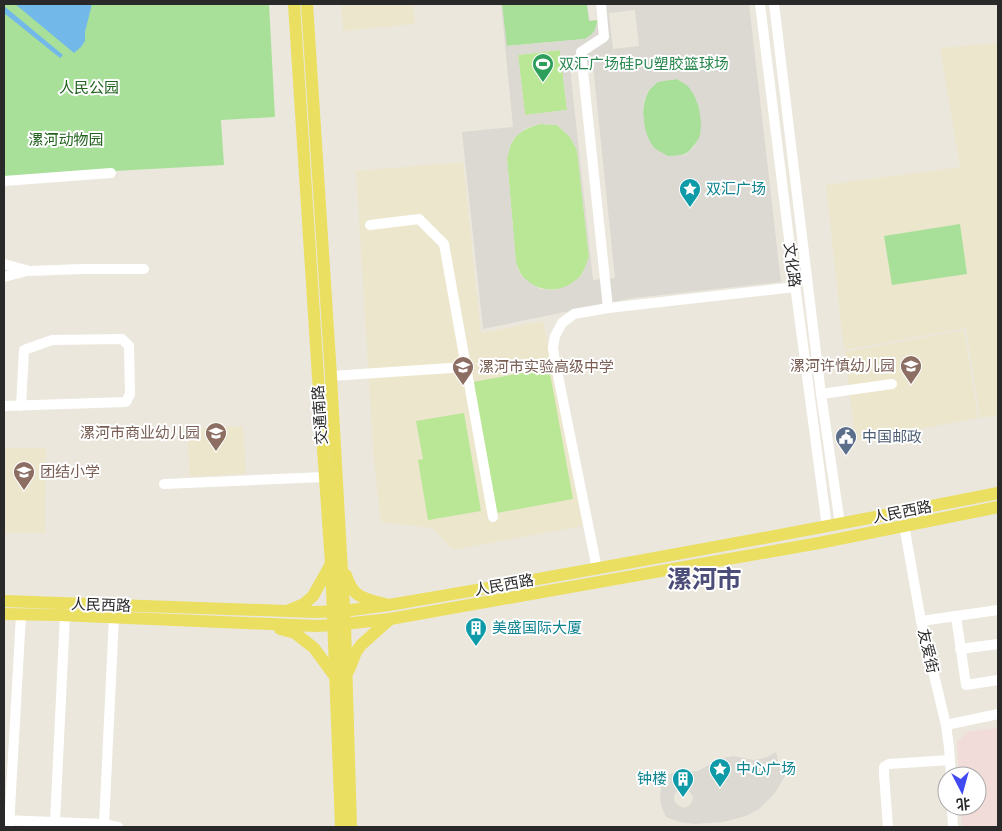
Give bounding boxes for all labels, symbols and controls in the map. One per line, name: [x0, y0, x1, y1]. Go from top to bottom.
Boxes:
sports icon: 双汇广场硅PU塑胶篮球场: [531, 52, 555, 83]
place label: 双汇广场硅PU塑胶篮球场: [559, 55, 729, 73]
park label: 人民公园: [59, 79, 119, 97]
park label: 漯河动物园: [28, 131, 104, 149]
place icon: 双汇广场: [678, 177, 702, 208]
place label: 双汇广场: [706, 180, 766, 198]
street label: 文化路: [780, 242, 804, 288]
school or university icon: 漯河许慎幼儿园: [899, 354, 923, 385]
school or university icon: 漯河市实验高级中学: [451, 355, 475, 386]
place label: 漯河许慎幼儿园: [790, 357, 895, 375]
place label: 漯河市实验高级中学: [479, 358, 614, 376]
street label: 交通南路: [309, 384, 331, 446]
school or university icon: 漯河市商业幼儿园: [204, 421, 228, 452]
place label: 漯河市商业幼儿园: [80, 424, 200, 442]
public building icon: 中国邮政: [834, 425, 858, 456]
place label: 中国邮政: [862, 428, 922, 446]
school or university icon: 团结小学: [12, 460, 36, 491]
place label: 团结小学: [40, 463, 100, 481]
street label: 人民西路: [871, 497, 933, 527]
district label: 漯河市: [666, 565, 742, 594]
street label: 人民西路: [473, 571, 535, 599]
street label: 人民西路: [71, 595, 131, 615]
building icon: 美盛国际大厦: [464, 616, 488, 647]
place label: 美盛国际大厦: [492, 619, 582, 637]
street label: 友爱街: [914, 627, 942, 675]
place icon: 中心广场: [708, 757, 732, 788]
place label: 中心广场: [736, 760, 796, 778]
north arrow: [937, 766, 987, 816]
building icon: 钟楼: [671, 767, 695, 798]
place label: 钟楼: [637, 770, 667, 788]
text: 北: [956, 795, 971, 813]

